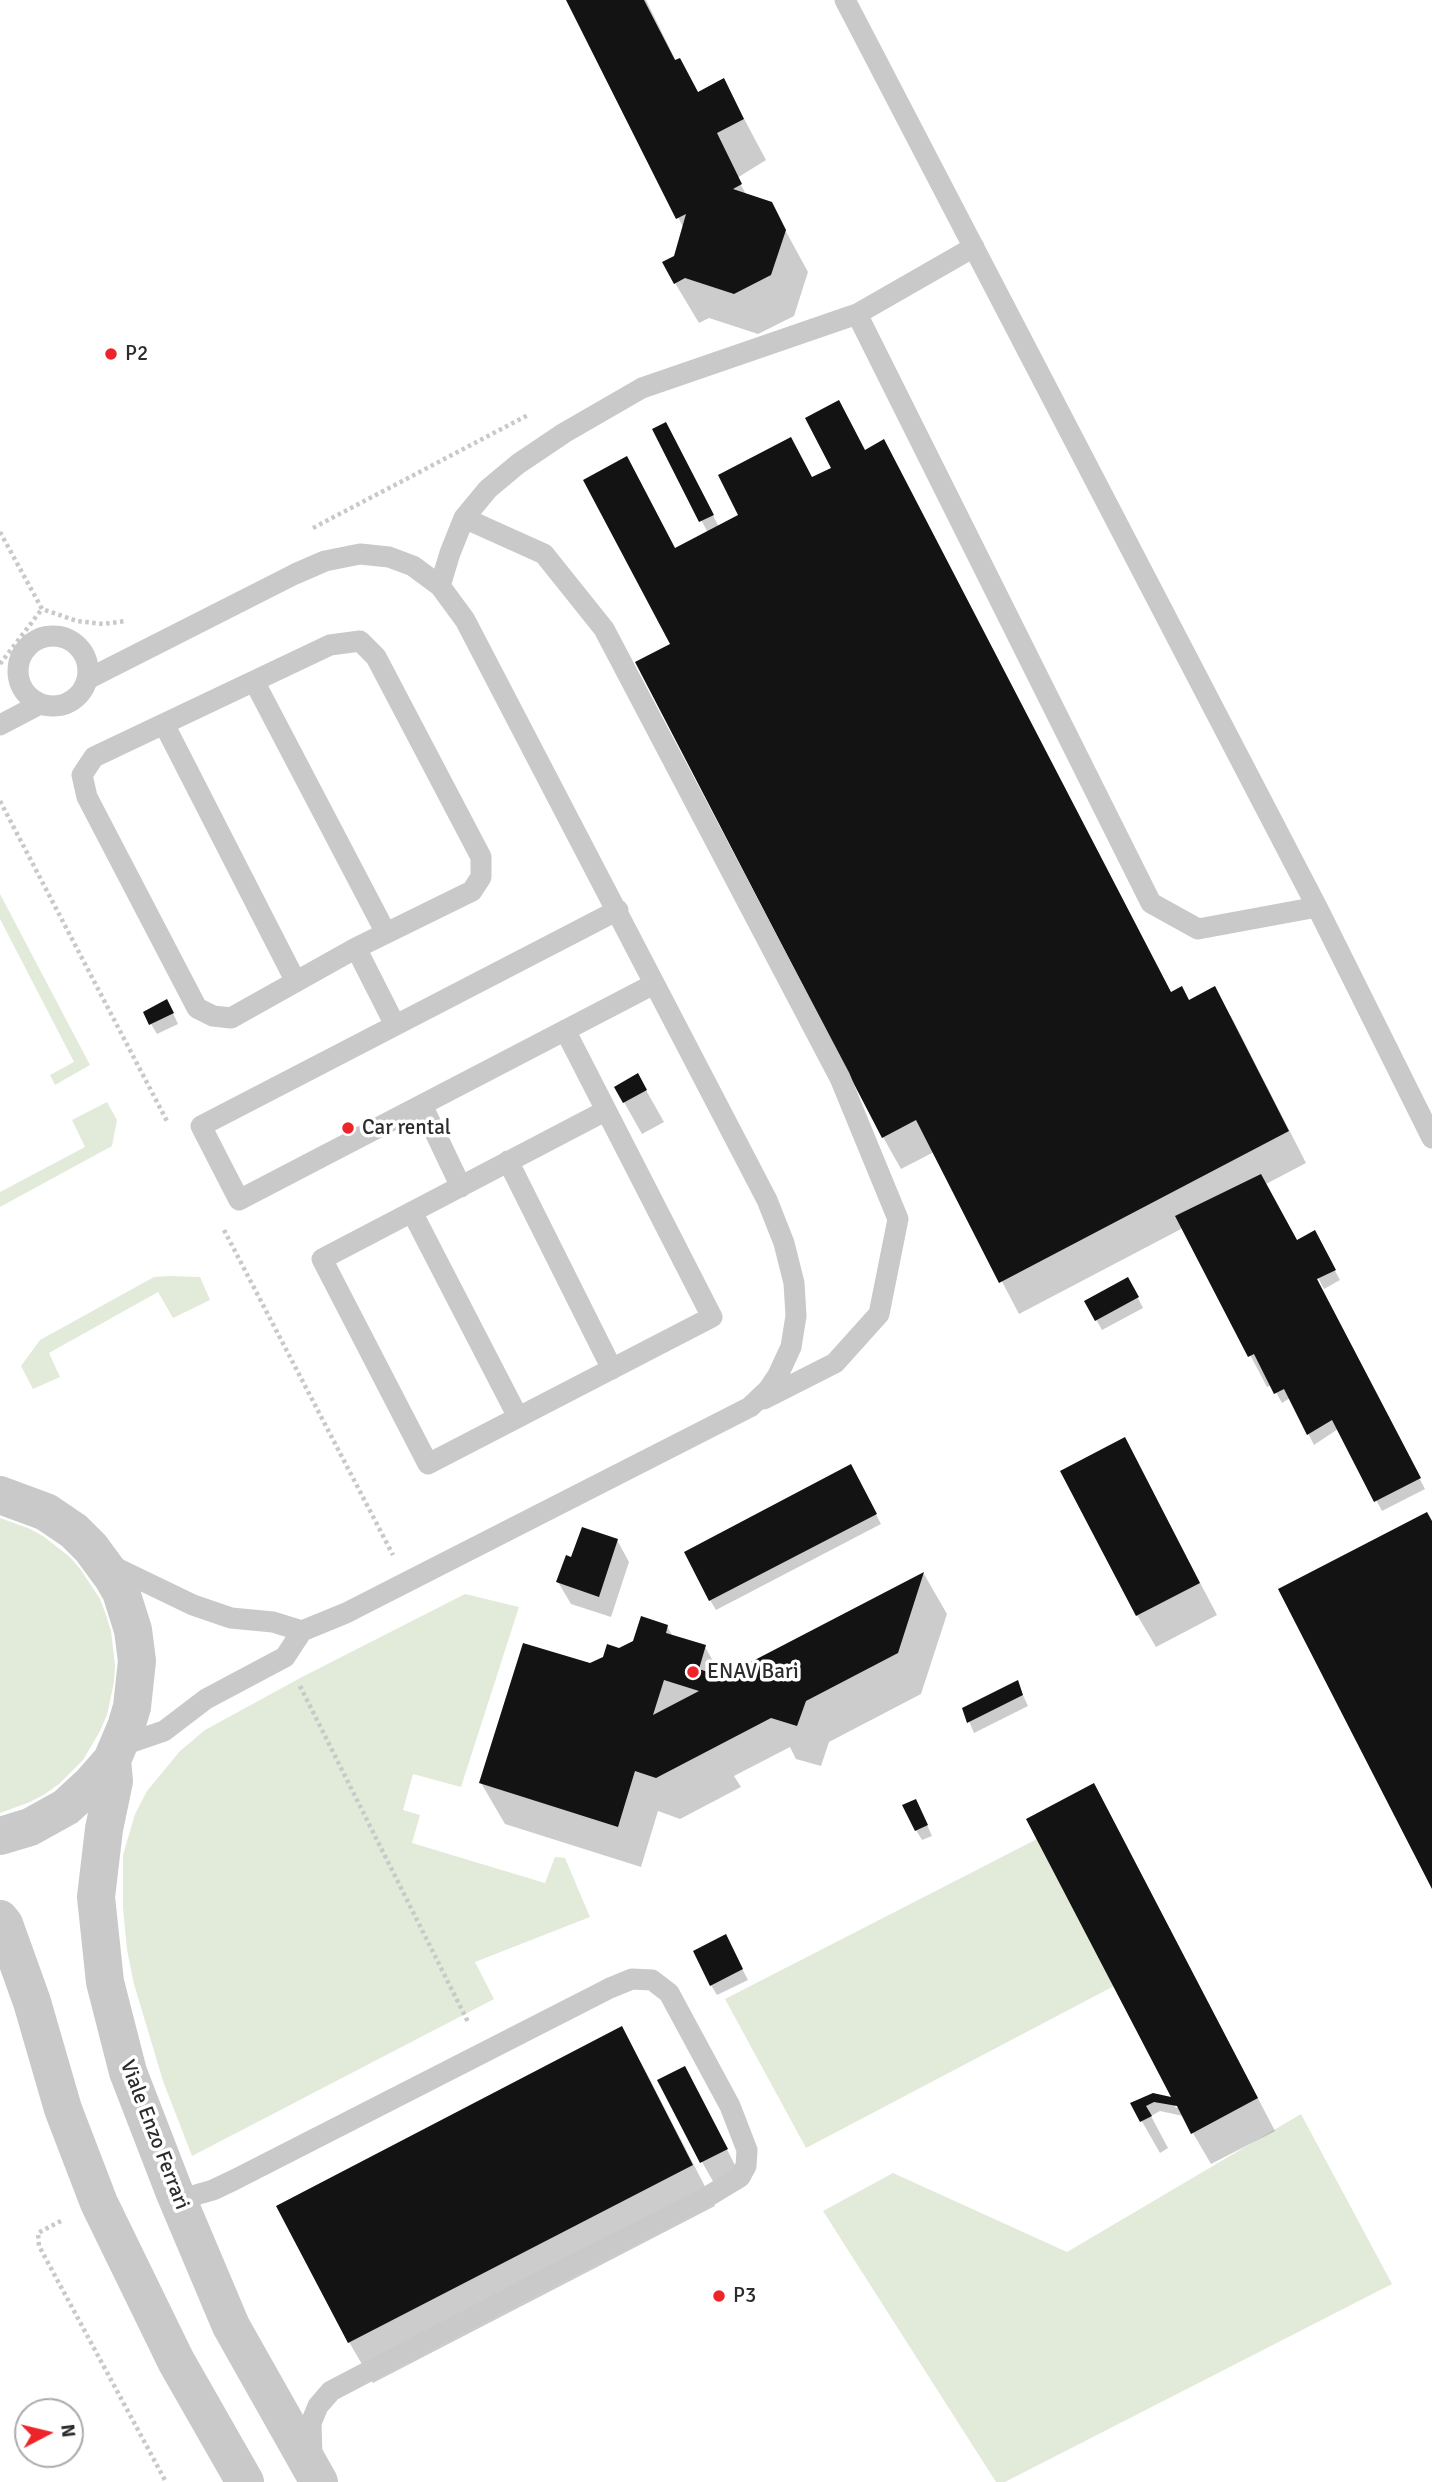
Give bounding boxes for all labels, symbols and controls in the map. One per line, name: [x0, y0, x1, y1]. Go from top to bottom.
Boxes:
place label: P2: [125, 341, 148, 367]
marker: P2: [103, 346, 119, 362]
place label: Car rental: [362, 1115, 451, 1141]
marker: Car rental: [340, 1120, 356, 1136]
place label: ENAV Bari: [707, 1659, 799, 1685]
marker: ENAV Bari: [685, 1664, 701, 1680]
street label: Viale Enzo Ferrari: [114, 2057, 194, 2213]
place label: P3: [733, 2283, 756, 2309]
marker: P3: [711, 2288, 727, 2304]
north arrow: [14, 2398, 84, 2468]
text: N: [55, 2423, 81, 2439]

